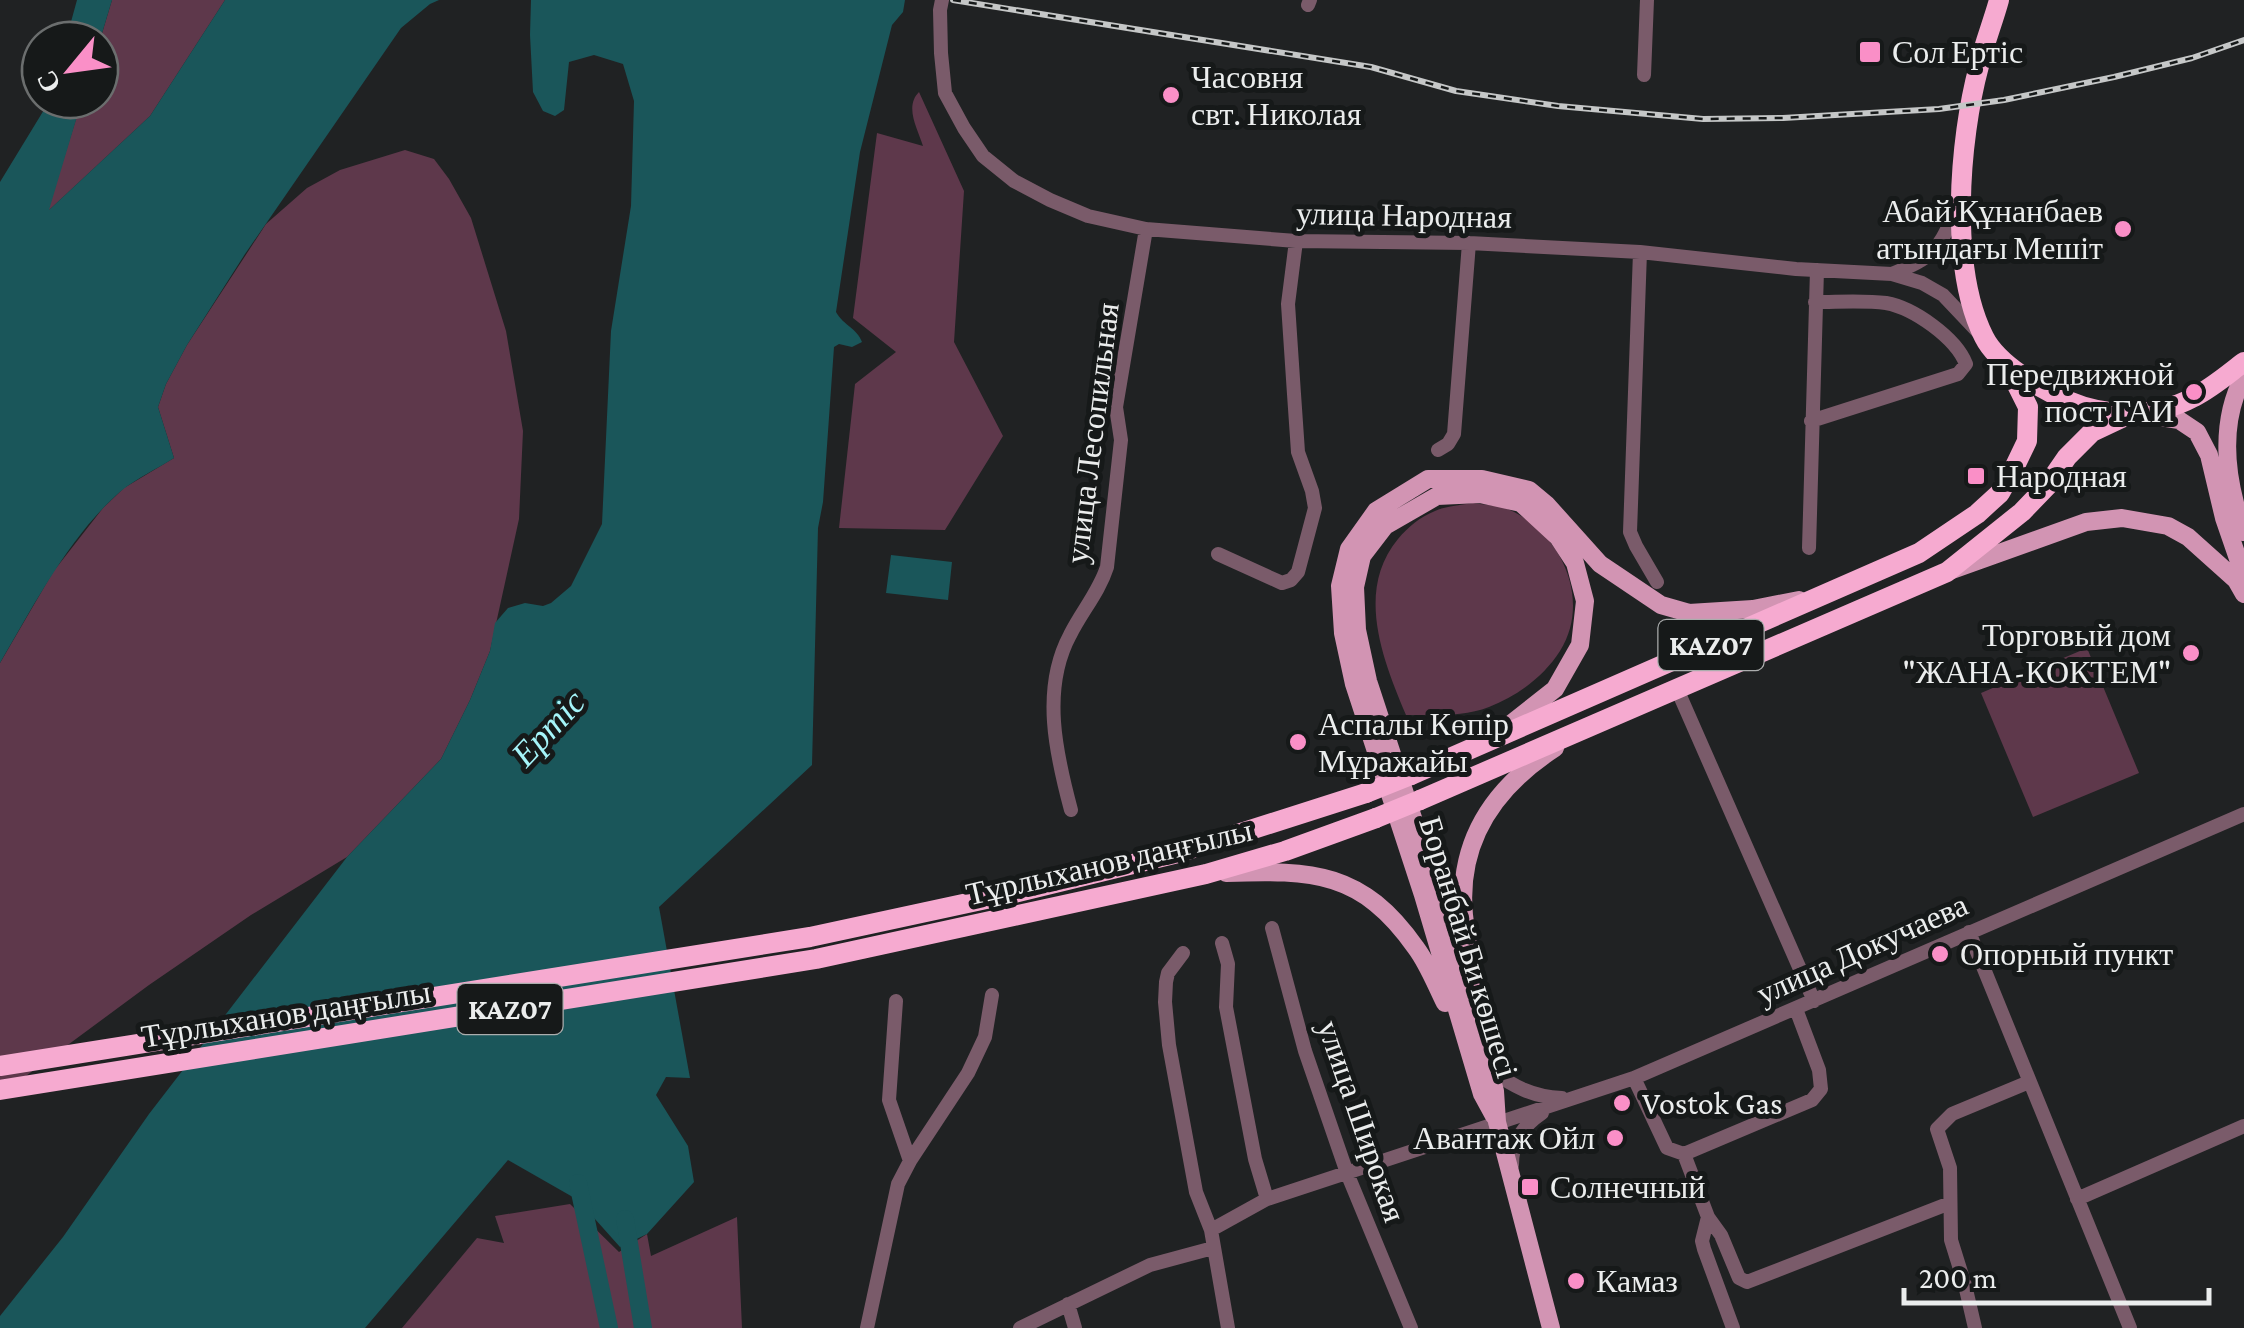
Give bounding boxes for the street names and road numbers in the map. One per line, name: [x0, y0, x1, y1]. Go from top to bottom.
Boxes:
street label: улица Народная: [1296, 195, 1512, 235]
street label: улица Лесопильная: [1058, 300, 1126, 565]
road number: KAZ07: [1658, 620, 1764, 670]
street label: Тұрлыханов даңғылы: [963, 812, 1255, 912]
street label: Боранбай Би көшесі: [1412, 812, 1526, 1082]
street label: улица Докучаева: [1751, 886, 1973, 1012]
street label: Тұрлыханов даңғылы: [139, 973, 433, 1055]
road number: KAZ07: [458, 984, 562, 1034]
street label: улица Широкая: [1311, 1016, 1413, 1227]

